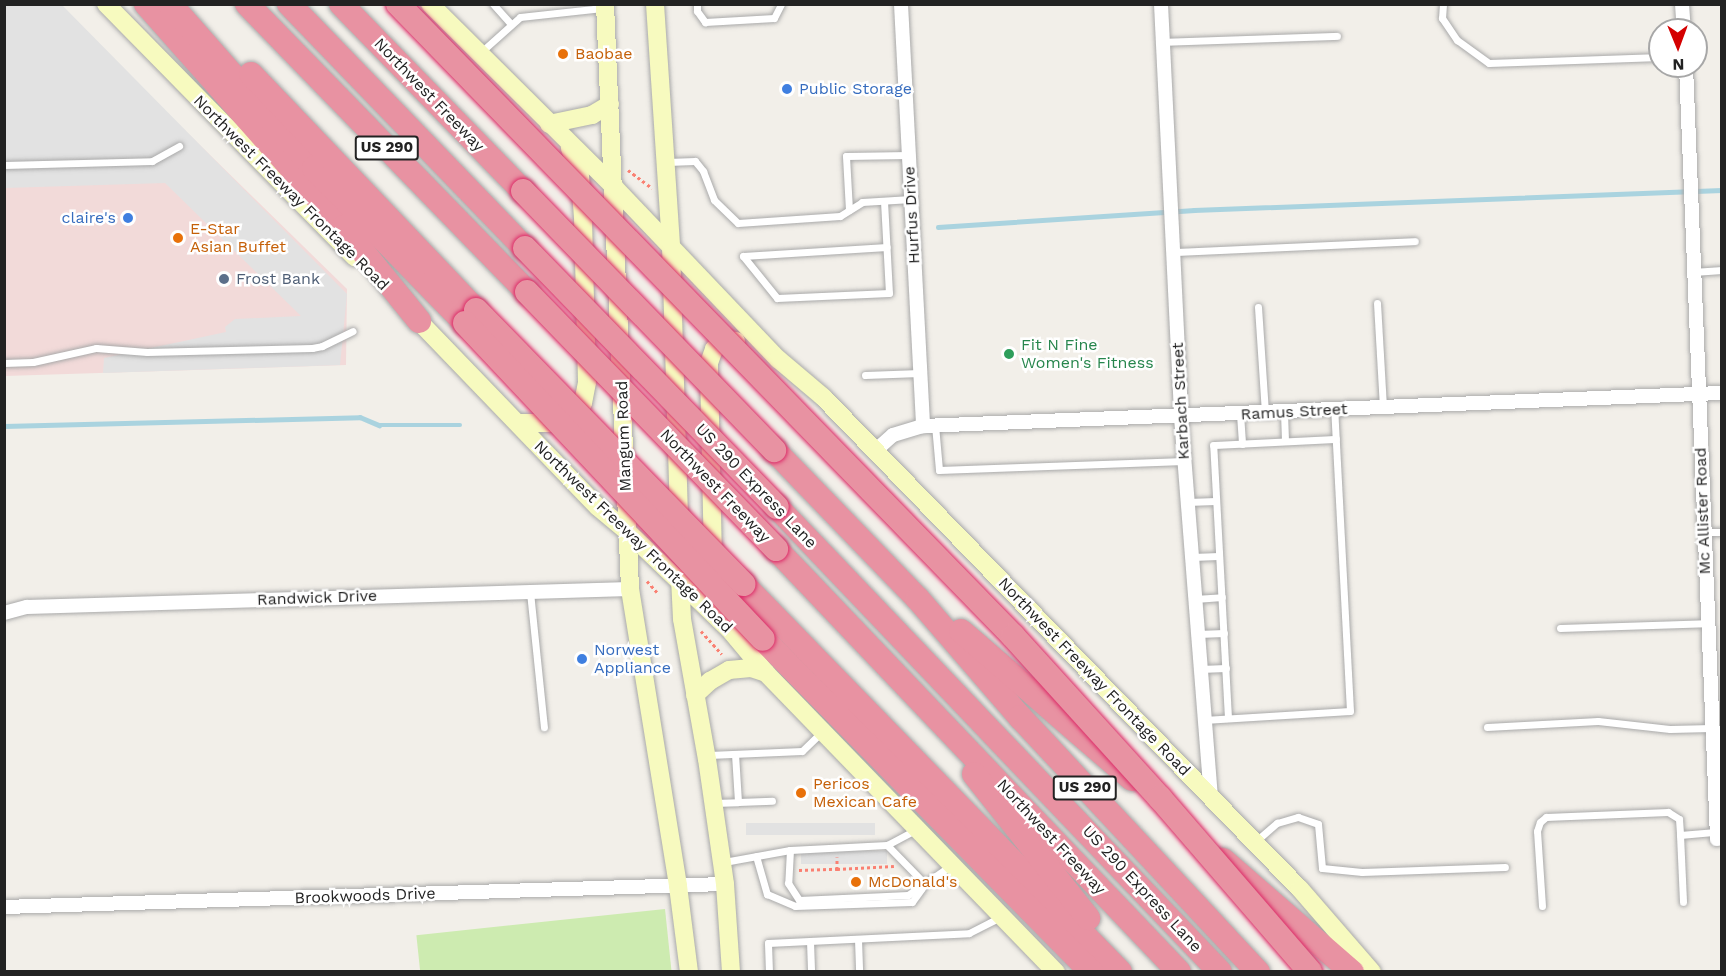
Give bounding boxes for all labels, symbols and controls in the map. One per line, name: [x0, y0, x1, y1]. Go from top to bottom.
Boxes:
north arrow: [1648, 18, 1708, 78]
street label: Northwest Freeway: [370, 34, 488, 156]
place label: Baobae: [575, 44, 632, 64]
marker: Baobae: [556, 47, 570, 61]
text: N: [1672, 55, 1684, 74]
place label: Public Storage: [799, 79, 912, 99]
marker: Public Storage: [780, 82, 794, 96]
street label: Northwest Freeway Frontage Road: [189, 91, 393, 295]
road number: US 290: [354, 136, 420, 160]
street label: Hurfus Drive: [900, 166, 924, 264]
place label: claire's: [62, 208, 116, 228]
marker: claire's: [121, 211, 135, 225]
place label: E-Star Asian Buffet: [190, 219, 286, 257]
marker: E-Star Asian Buffet: [171, 231, 185, 245]
place label: Frost Bank: [236, 269, 320, 289]
marker: Frost Bank: [217, 272, 231, 286]
place label: Fit N Fine Women's Fitness: [1021, 335, 1154, 373]
street label: Karbach Street: [1168, 342, 1194, 460]
marker: Fit N Fine Women's Fitness: [1002, 347, 1016, 361]
street label: Mangum Road: [612, 380, 636, 492]
street label: Ramus Street: [1240, 400, 1348, 424]
street label: US 290 Express Lane: [691, 420, 821, 552]
street label: Northwest Freeway: [656, 425, 774, 547]
street label: Northwest Freeway Frontage Road: [530, 437, 736, 637]
street label: Mc Allister Road: [1691, 447, 1715, 575]
street label: Northwest Freeway Frontage Road: [994, 574, 1194, 780]
street label: Randwick Drive: [256, 586, 378, 610]
place label: Norwest Appliance: [594, 640, 671, 678]
marker: Norwest Appliance: [575, 652, 589, 666]
place label: Pericos Mexican Cafe: [813, 774, 917, 812]
street label: Northwest Freeway: [993, 775, 1109, 899]
road number: US 290: [1052, 776, 1118, 800]
marker: Pericos Mexican Cafe: [794, 786, 808, 800]
street label: US 290 Express Lane: [1078, 822, 1206, 956]
place label: McDonald's: [868, 872, 957, 892]
marker: McDonald's: [849, 875, 863, 889]
street label: Brookwoods Drive: [294, 884, 436, 908]

